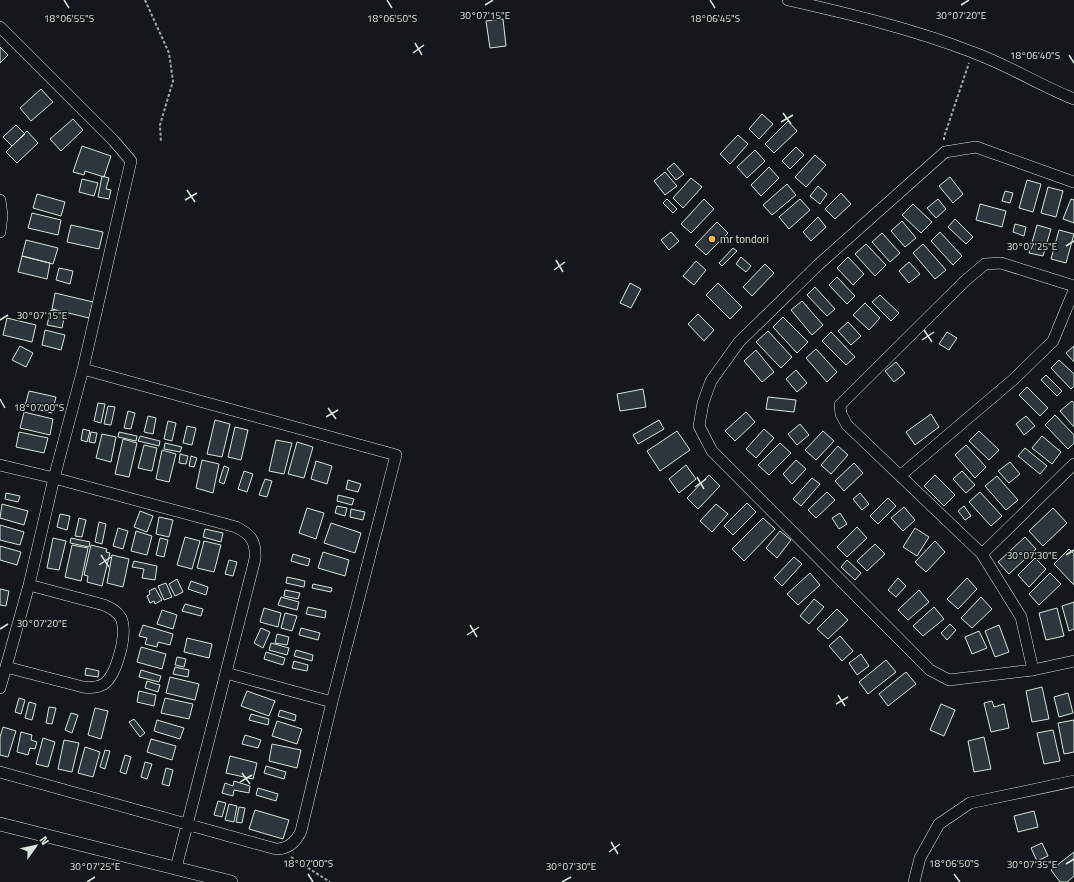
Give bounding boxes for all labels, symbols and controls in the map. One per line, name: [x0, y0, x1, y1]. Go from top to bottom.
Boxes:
text: 30°07'15"E: [460, 8, 511, 23]
text: 30°07'20"E: [936, 8, 987, 23]
text: 18°06'55"S: [44, 11, 94, 26]
text: 18°06'50"S: [367, 11, 417, 26]
text: 18°06'45"S: [690, 11, 740, 26]
text: 18°06'40"S: [1010, 48, 1060, 63]
place label: mr tondori: [720, 231, 769, 247]
marker: mr tondori: [707, 234, 717, 244]
text: 30°07'25"E: [1007, 239, 1058, 254]
text: 30°07'15"E: [17, 308, 68, 323]
text: 18°07'00"S: [14, 400, 64, 415]
text: 30°07'30"E: [1007, 548, 1058, 563]
text: 30°07'20"E: [17, 616, 68, 631]
north arrow: [16, 826, 56, 866]
text: N: [36, 833, 53, 848]
text: 18°07'00"S: [283, 856, 333, 871]
text: 18°06'50"S: [929, 856, 979, 871]
text: 30°07'35"E: [1007, 857, 1058, 872]
text: 30°07'25"E: [70, 859, 121, 874]
text: 30°07'30"E: [546, 859, 597, 874]

